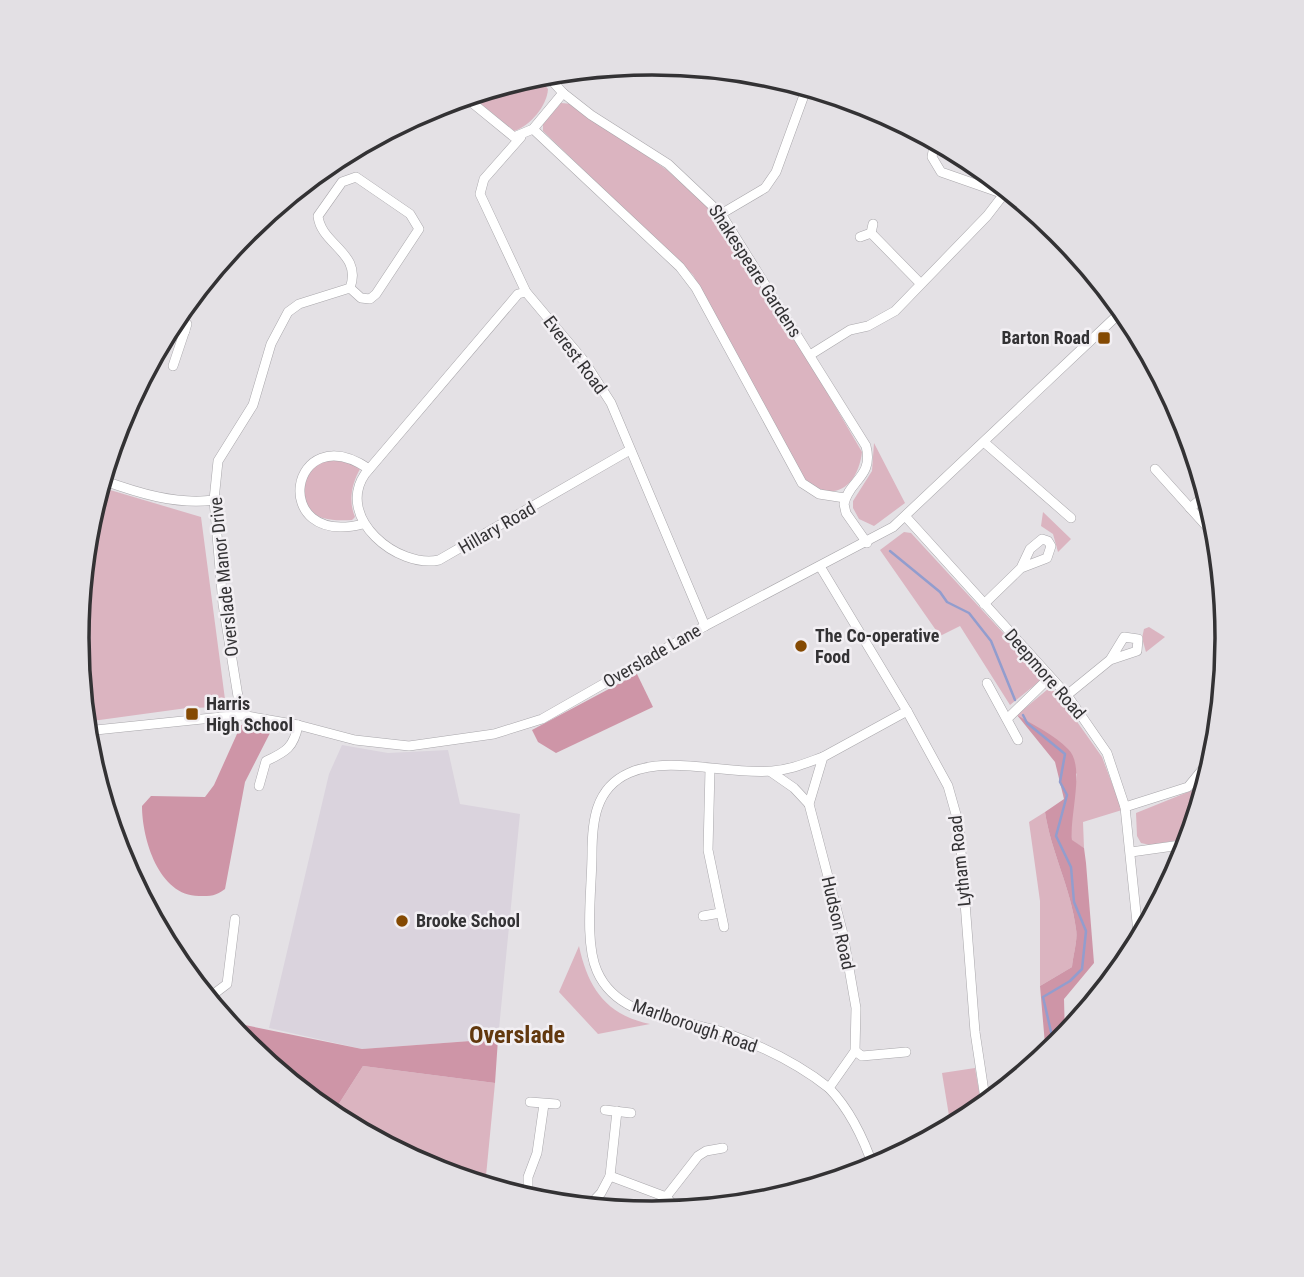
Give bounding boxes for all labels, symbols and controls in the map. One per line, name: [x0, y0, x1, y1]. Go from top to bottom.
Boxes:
street label: Shakespeare Gardens: [705, 200, 806, 341]
street label: Everest Road: [539, 312, 612, 398]
place label: Barton Road: [1001, 327, 1090, 348]
marker: Barton Road: [1096, 330, 1112, 346]
street label: Overslade Manor Drive: [205, 496, 242, 658]
street label: Hillary Road: [454, 497, 539, 558]
street label: Overslade Lane: [599, 619, 704, 692]
street label: Deepmore Road: [1001, 624, 1090, 723]
place label: The Co-operative Food: [815, 625, 940, 667]
marker: The Co-operative Food: [793, 638, 809, 654]
place label: Harris High School: [206, 693, 293, 735]
marker: Harris High School: [184, 706, 200, 722]
street label: Lytham Road: [944, 815, 975, 908]
street label: Hudson Road: [818, 874, 859, 972]
place label: Brooke School: [416, 910, 520, 931]
marker: Brooke School: [394, 913, 410, 929]
street label: Marlborough Road: [630, 994, 760, 1057]
district label: Overslade: [469, 1021, 565, 1049]

